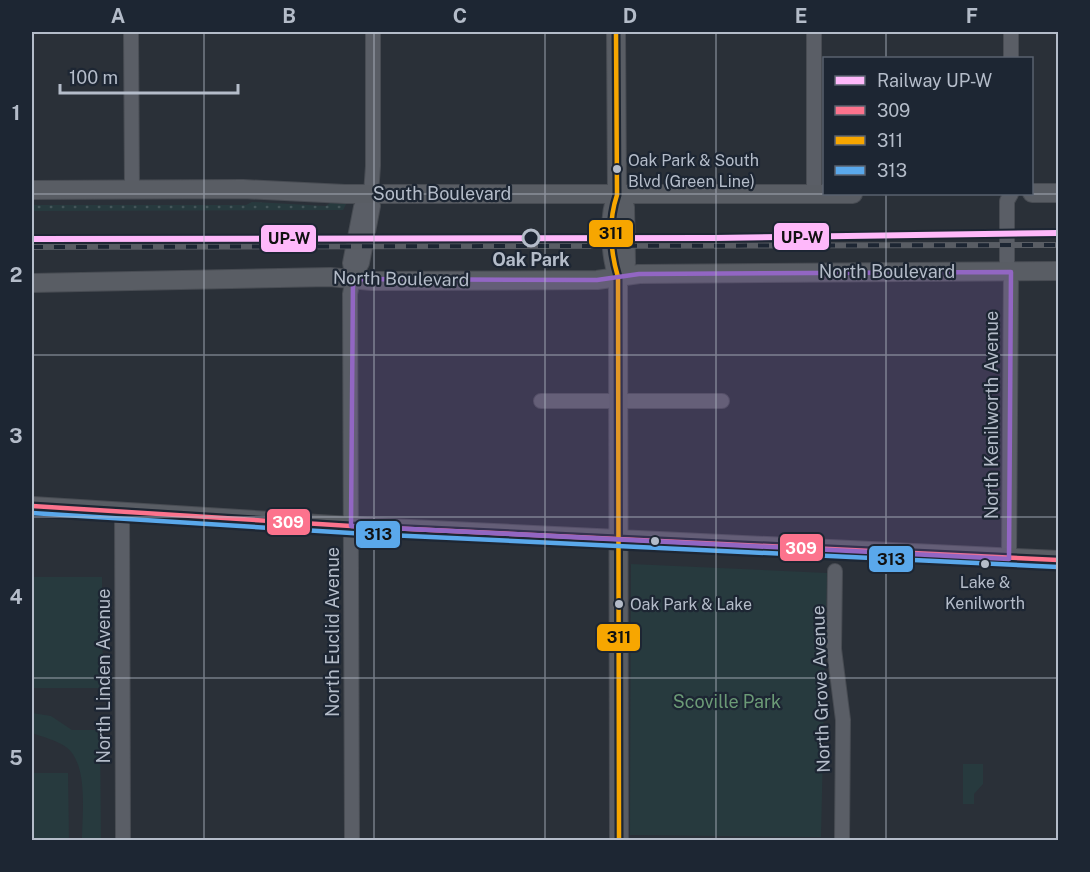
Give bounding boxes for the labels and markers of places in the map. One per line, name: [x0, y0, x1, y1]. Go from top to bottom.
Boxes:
place label: Oak Park & South Blvd (Green Line): [628, 151, 759, 191]
marker: Oak Park & South Blvd (Green Line): [611, 163, 623, 175]
marker: Oak Park: [522, 229, 540, 247]
place label: Oak Park: [492, 249, 570, 270]
unlabelled marker: [649, 535, 661, 547]
marker: Lake & Kenilworth: [979, 558, 991, 570]
place label: Lake & Kenilworth: [945, 573, 1025, 613]
place label: Oak Park & Lake: [630, 595, 752, 614]
marker: Oak Park & Lake: [613, 598, 625, 610]

